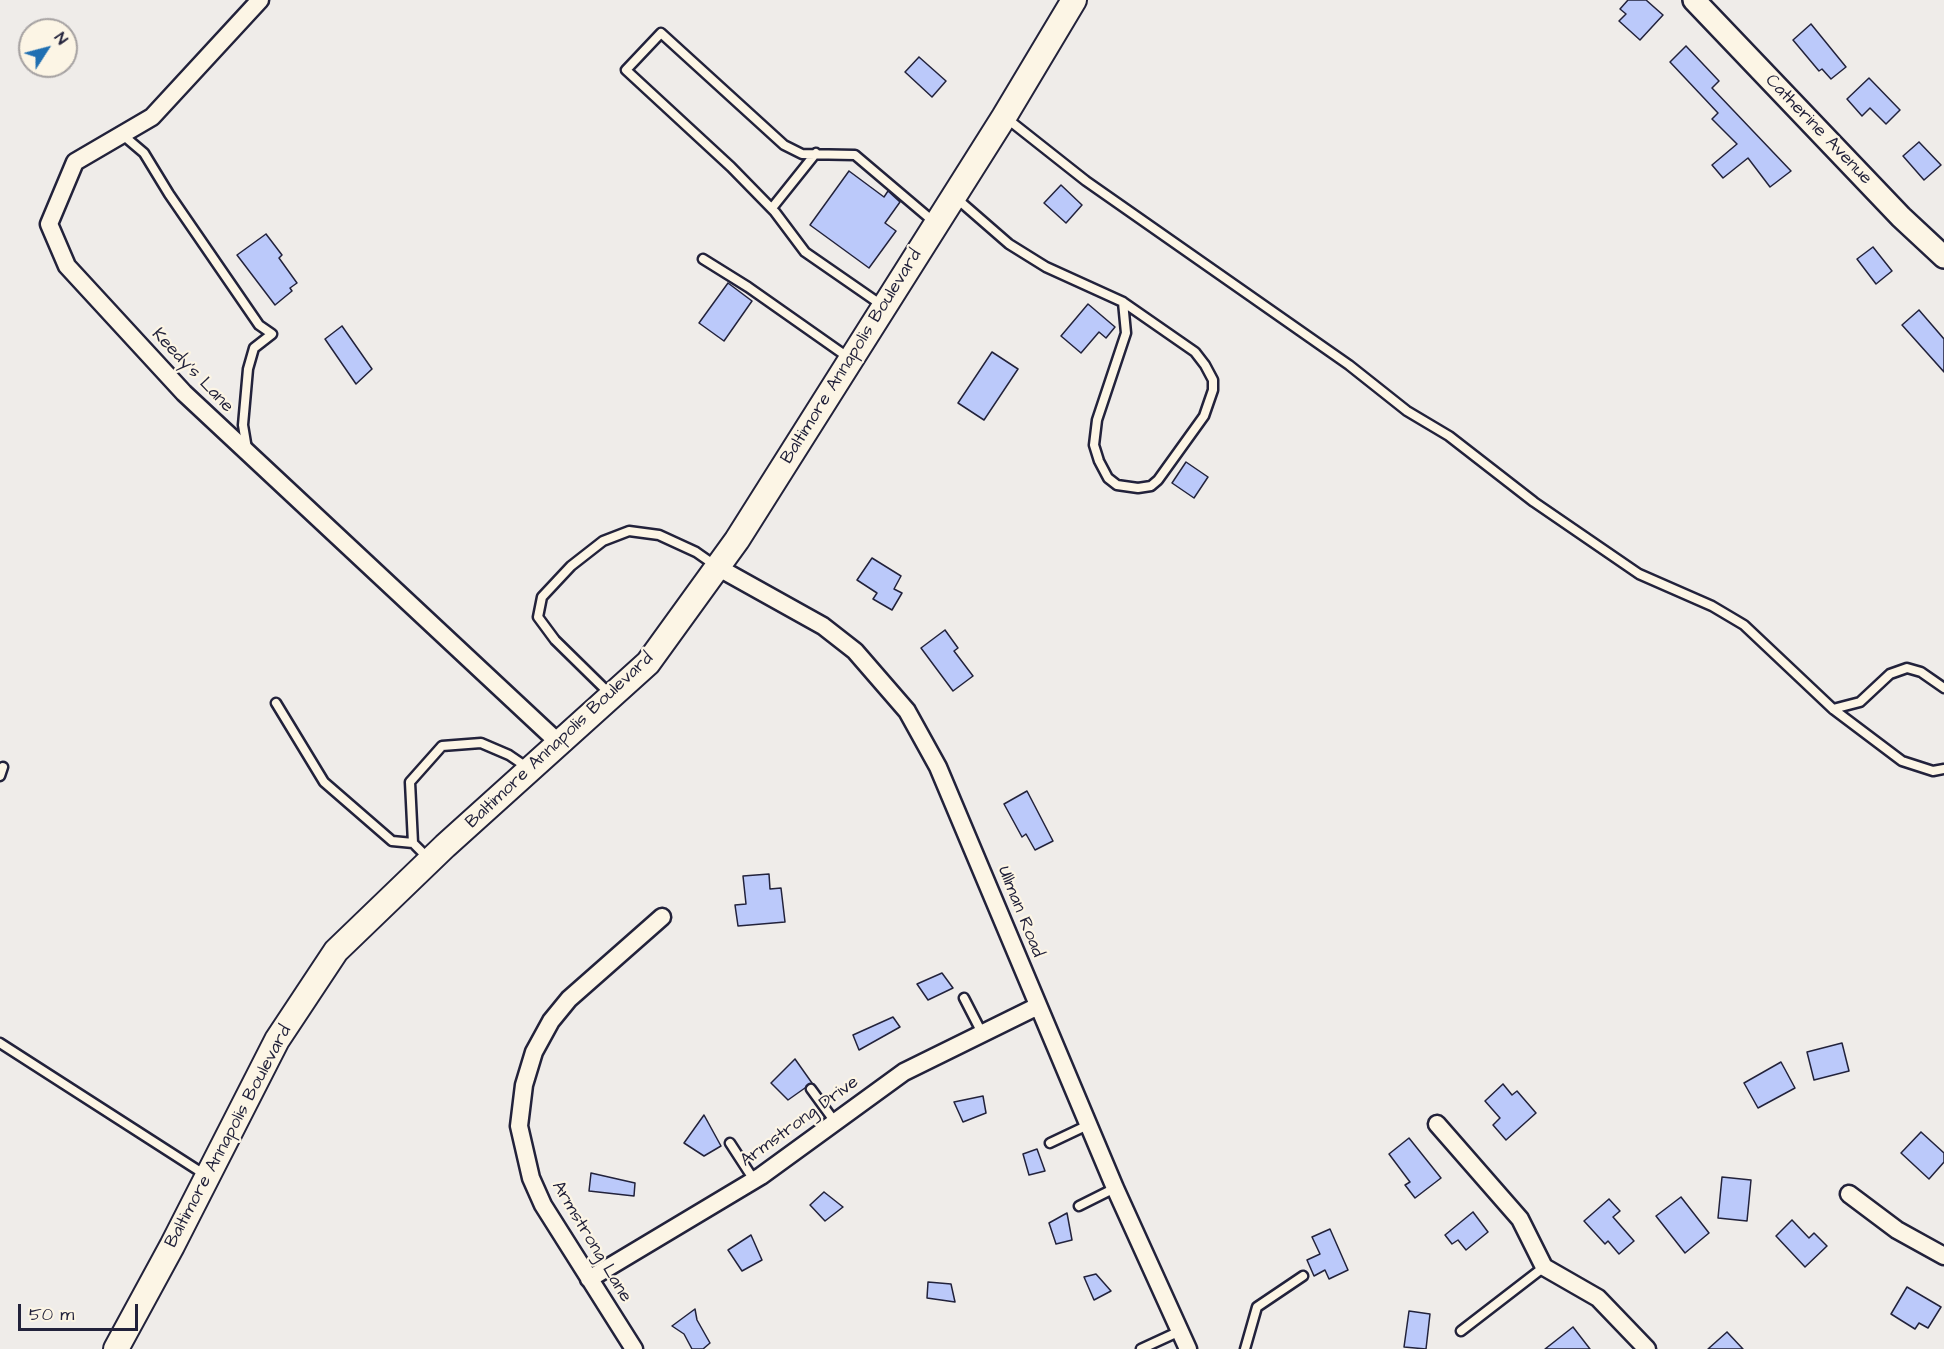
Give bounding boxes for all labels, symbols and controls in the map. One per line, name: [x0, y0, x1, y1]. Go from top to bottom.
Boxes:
north arrow: [18, 18, 78, 78]
text: N: [49, 28, 73, 49]
street label: Catherine Avenue: [1760, 70, 1876, 190]
street label: Baltimore Annapolis Boulevard: [777, 246, 927, 468]
street label: Keedy's Lane: [146, 324, 238, 418]
street label: Baltimore Annapolis Boulevard: [462, 648, 658, 834]
street label: Ullman Road: [992, 863, 1048, 961]
street label: Baltimore Annapolis Boulevard: [161, 1022, 297, 1252]
street label: Armstrong Drive: [737, 1072, 863, 1172]
street label: Armstrong Lane: [546, 1177, 636, 1307]
scale bar: [21, 1292, 141, 1330]
text: 50 m: [29, 1302, 74, 1327]

